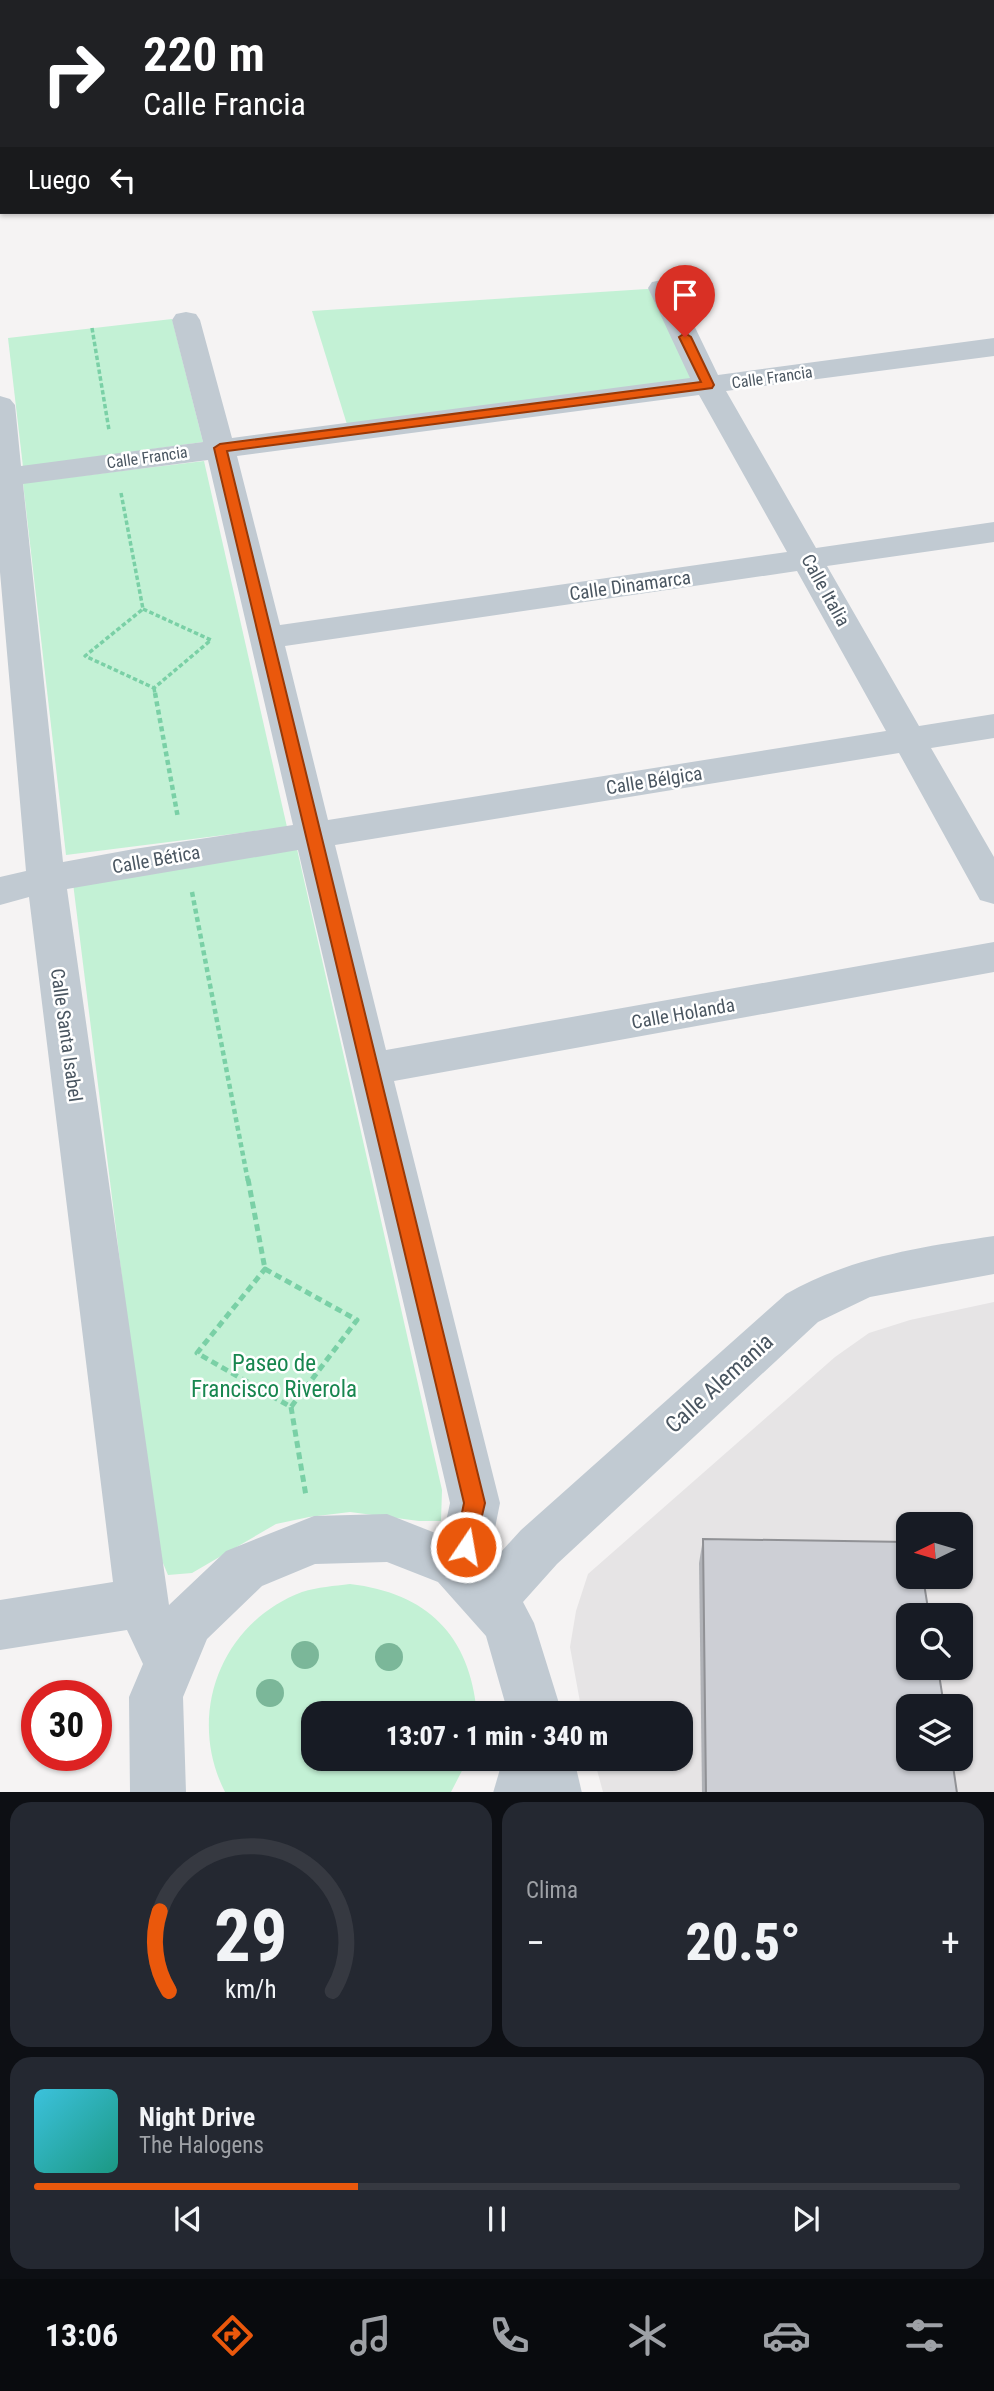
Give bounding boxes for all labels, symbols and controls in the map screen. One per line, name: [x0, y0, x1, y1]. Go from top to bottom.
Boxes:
text: 220 m: [143, 26, 265, 83]
icon: right: [28, 28, 119, 119]
text: Calle Francia: [143, 85, 306, 123]
icon: left: [104, 161, 142, 199]
text: Luego: [28, 165, 90, 195]
pin: [655, 265, 715, 337]
icon: arrive: [666, 276, 704, 314]
street label: Calle Francia: [730, 362, 814, 393]
street label: Calle Francia: [105, 442, 189, 473]
street label: Calle Italia: [796, 550, 855, 630]
street label: Calle Dinamarca: [568, 566, 692, 605]
street label: Calle Bélgica: [604, 762, 704, 799]
street label: Calle Bética: [110, 840, 202, 879]
street label: Calle Santa Isabel: [46, 967, 87, 1103]
street label: Calle Holanda: [630, 993, 736, 1034]
street label: Calle Alemania: [660, 1328, 779, 1439]
park label: Paseo de Francisco Riverola: [191, 1350, 357, 1403]
position arrow: [429, 1510, 503, 1584]
north arrow: [896, 1512, 973, 1589]
map controls: [896, 1512, 973, 1771]
button: search: [896, 1603, 973, 1680]
speed limit sign: 30: [21, 1680, 112, 1771]
button: layers: [896, 1694, 973, 1771]
text: 13:07 · 1 min · 340 m: [386, 1721, 608, 1751]
text: Clima: [526, 1877, 578, 1904]
text: 29: [214, 1893, 288, 1979]
text: 20.5°: [685, 1912, 801, 1973]
text: −: [526, 1921, 545, 1965]
text: +: [941, 1921, 960, 1965]
text: km/h: [225, 1974, 277, 2003]
text: Night Drive: [139, 2102, 255, 2132]
text: The Halogens: [139, 2132, 264, 2159]
icon: previous: [169, 2200, 207, 2238]
icon: pause: [478, 2200, 516, 2238]
icon: next: [787, 2200, 825, 2238]
icon: directions: [208, 2311, 257, 2360]
icon: music: [346, 2311, 395, 2360]
icon: phone: [485, 2311, 534, 2360]
icon: climate: [623, 2311, 672, 2360]
icon: car: [762, 2311, 811, 2360]
icon: filters: [900, 2311, 949, 2360]
text: 13:06: [45, 2316, 118, 2354]

